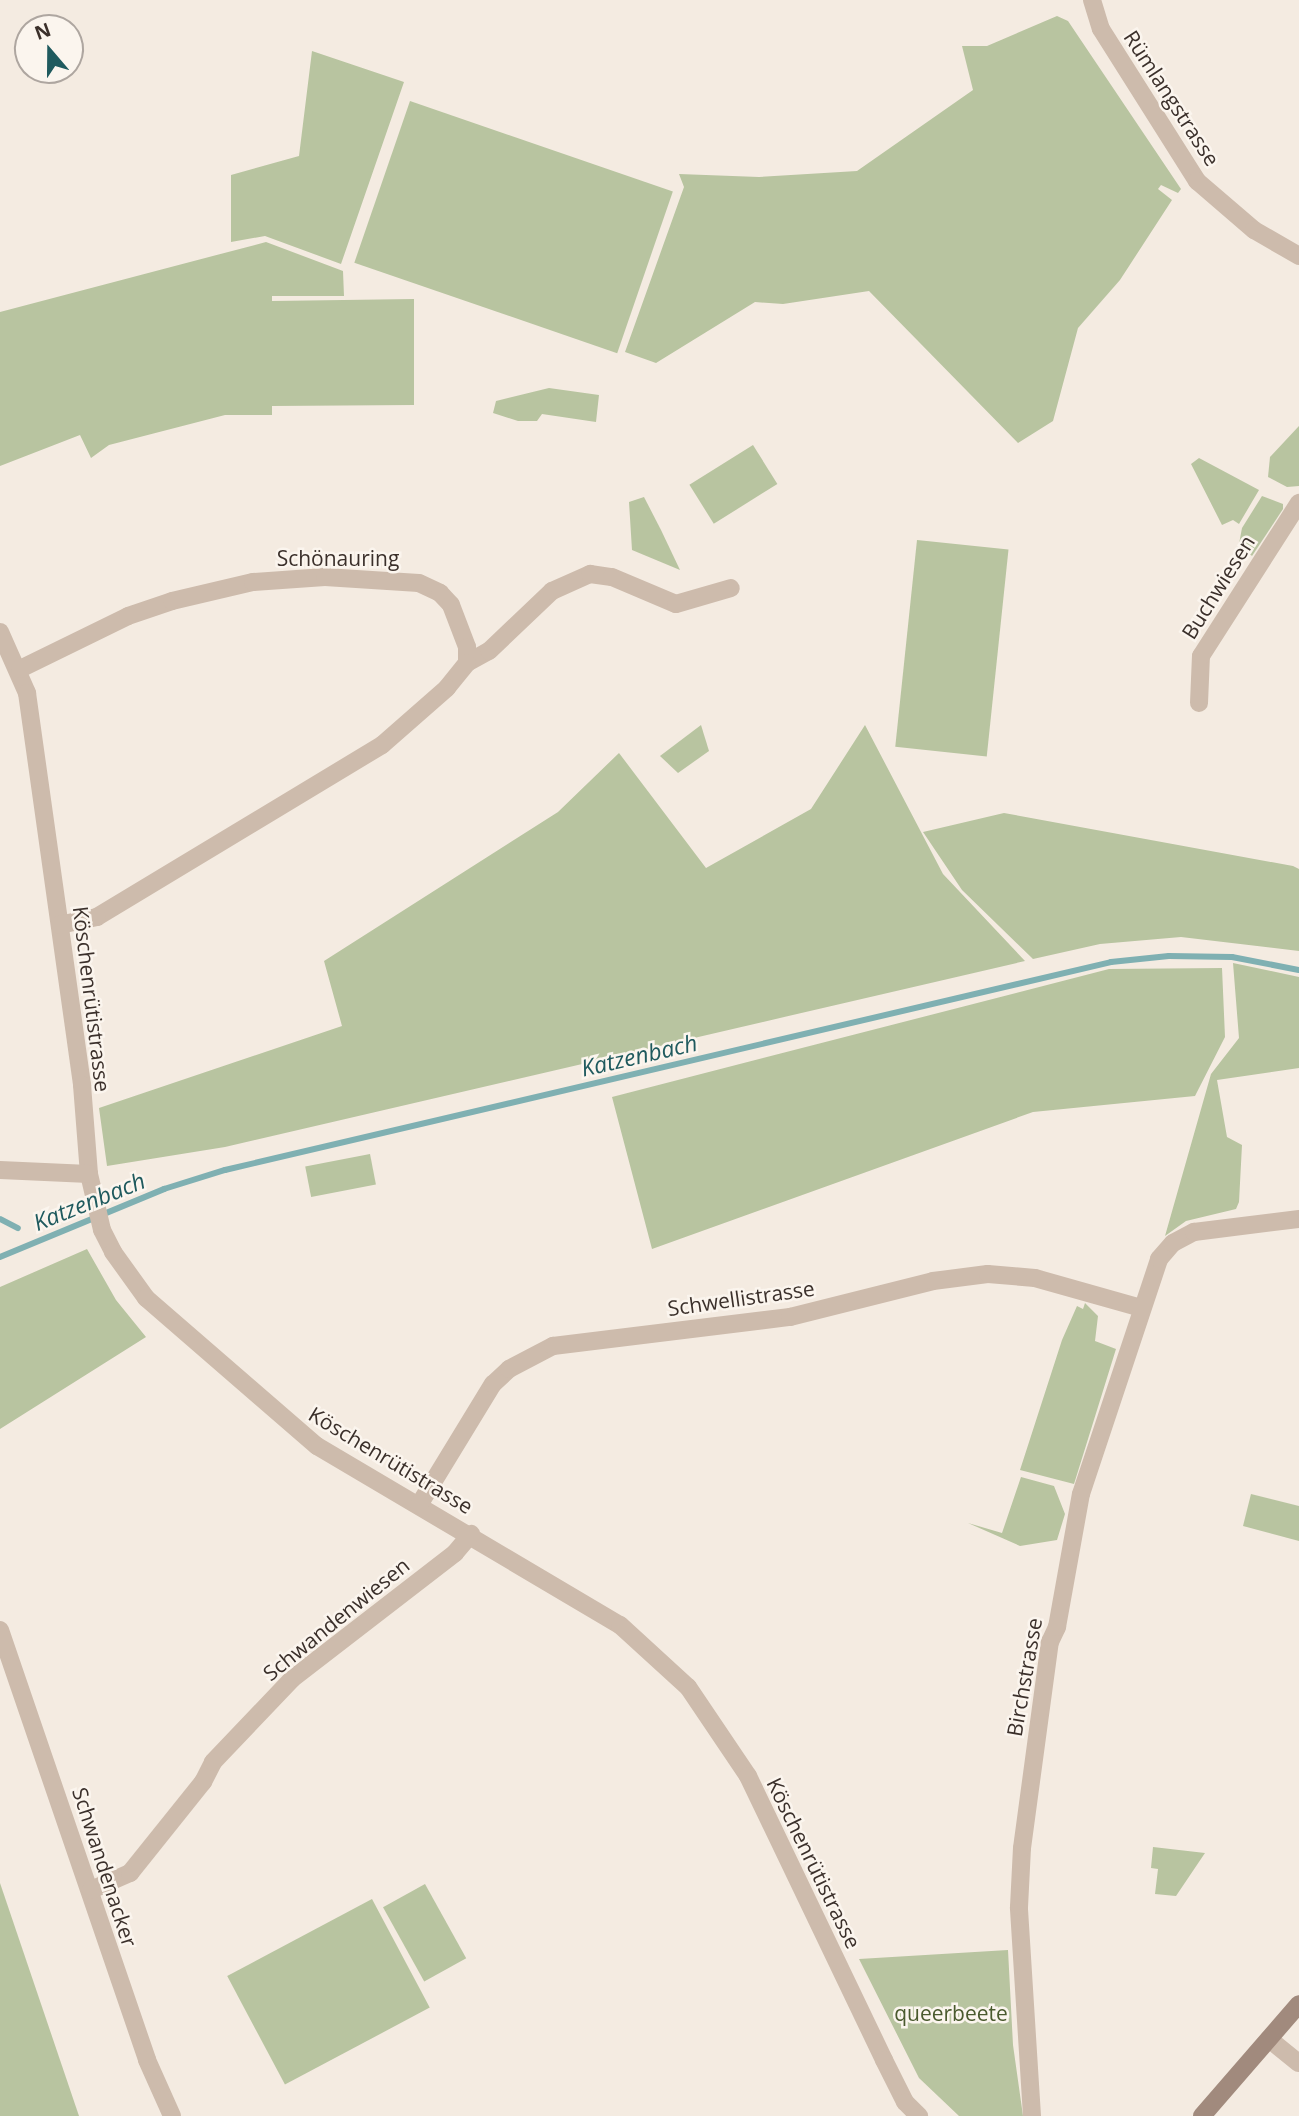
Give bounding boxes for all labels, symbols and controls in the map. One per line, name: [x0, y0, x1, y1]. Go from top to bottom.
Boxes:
north arrow: [14, 14, 84, 84]
text: N: [31, 16, 54, 46]
street label: Rümlangstrasse: [1119, 26, 1225, 170]
street label: Buchwiesen: [1176, 531, 1260, 643]
street label: Schönauring: [277, 545, 399, 571]
street label: Köschenrütistrasse: [68, 905, 116, 1093]
water label: Katzenbach: [578, 1028, 700, 1082]
water label: Katzenbach: [29, 1166, 149, 1236]
street label: Schwellistrasse: [666, 1275, 816, 1321]
street label: Köschenrütistrasse: [304, 1401, 478, 1519]
street label: Schwandenwiesen: [258, 1552, 414, 1686]
street label: Birchstrasse: [1001, 1616, 1047, 1738]
street label: Köschenrütistrasse: [762, 1773, 866, 1953]
street label: Schwandenacker: [67, 1784, 143, 1950]
park label: queerbeete: [894, 2000, 1008, 2026]

